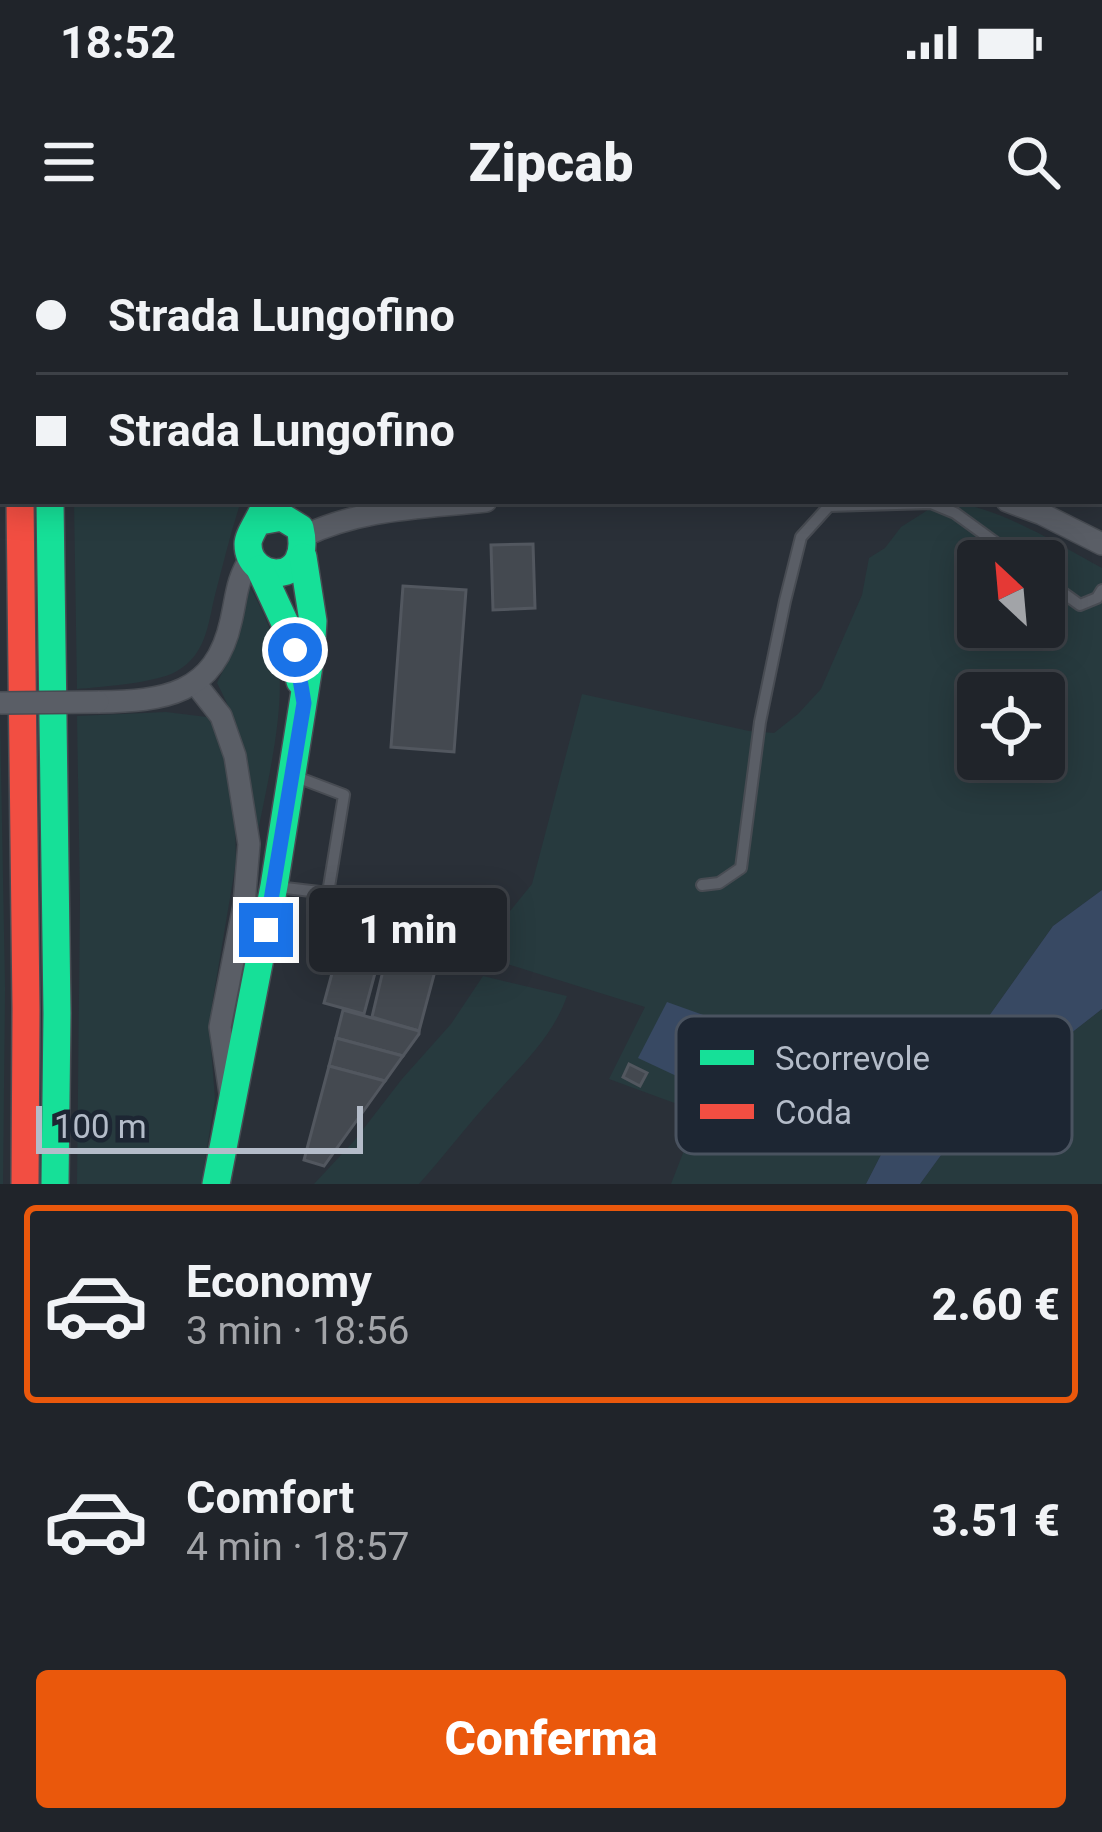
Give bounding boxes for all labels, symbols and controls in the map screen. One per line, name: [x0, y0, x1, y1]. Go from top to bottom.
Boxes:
text: 18:52: [60, 16, 176, 69]
icon: menu: [36, 129, 102, 195]
icon: search: [1000, 129, 1066, 195]
text: Zipcab: [468, 131, 634, 194]
text: Strada Lungofino: [108, 289, 455, 342]
text: Strada Lungofino: [108, 404, 455, 457]
north arrow: [957, 540, 1065, 648]
map controls: [957, 540, 1065, 780]
route start: [268, 623, 322, 677]
button: locate: [957, 672, 1065, 780]
callout: 1 min: [308, 888, 506, 972]
route end: [239, 903, 293, 957]
text: 1 min: [359, 907, 457, 953]
legend: [676, 1016, 1072, 1154]
text: Scorrevole: [775, 1039, 930, 1078]
text: Coda: [775, 1093, 852, 1132]
scale bar: [36, 1100, 363, 1153]
text: 100 m: [54, 1107, 147, 1146]
icon: car: [42, 1250, 150, 1358]
text: Economy: [186, 1255, 372, 1308]
text: 2.60 €: [932, 1278, 1060, 1331]
text: 3 min · 18:56: [186, 1308, 409, 1354]
icon: car: [42, 1466, 150, 1574]
text: Comfort: [186, 1471, 354, 1524]
text: 3.51 €: [932, 1494, 1060, 1547]
text: 4 min · 18:57: [186, 1524, 409, 1570]
button: Conferma: [36, 1670, 1066, 1808]

